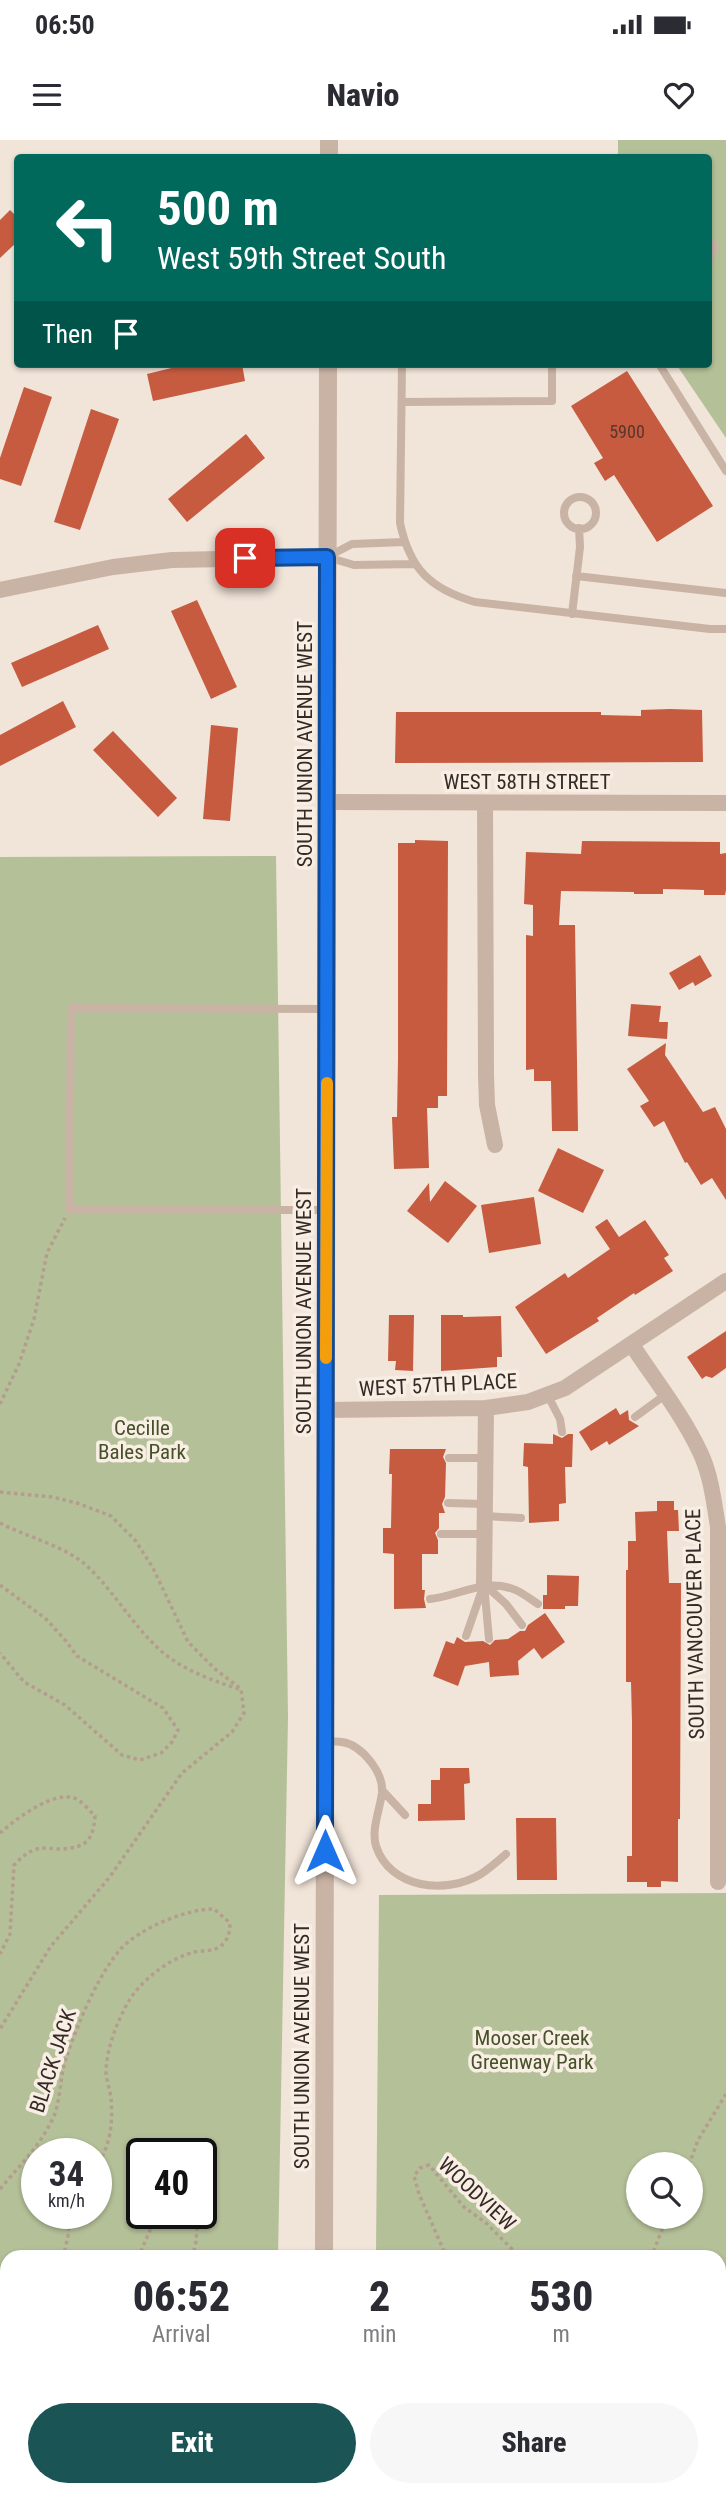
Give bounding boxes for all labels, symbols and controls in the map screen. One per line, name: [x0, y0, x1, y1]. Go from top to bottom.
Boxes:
text: 06:50: [35, 10, 95, 40]
icon: menu: [28, 76, 66, 114]
text: Navio: [327, 76, 399, 114]
icon: heart: [660, 76, 698, 114]
text: 500 m: [157, 180, 279, 237]
icon: left: [42, 182, 133, 273]
text: West 59th Street South: [157, 239, 447, 277]
icon: arrive: [107, 315, 145, 353]
text: Then: [42, 319, 93, 349]
house number: 5900: [609, 421, 645, 442]
pin: [215, 528, 275, 588]
icon: arrive: [226, 539, 264, 577]
street label: SOUTH UNION AVENUE WEST: [293, 621, 317, 867]
street label: WEST 58TH STREET: [443, 770, 611, 794]
street label: SOUTH UNION AVENUE WEST: [292, 1188, 316, 1434]
street label: WEST 57TH PLACE: [358, 1369, 518, 1401]
park label: Cecille Bales Park: [98, 1416, 187, 1464]
street label: SOUTH VANCOUVER PLACE: [681, 1508, 709, 1740]
position arrow: [288, 1814, 362, 1888]
street label: SOUTH UNION AVENUE WEST: [290, 1923, 314, 2169]
street label: BLACK JACK: [25, 2006, 81, 2116]
park label: Mooser Creek Greenway Park: [470, 2026, 594, 2074]
speed limit sign: 40: [126, 2138, 217, 2229]
street label: WOODVIEW: [434, 2152, 520, 2236]
map controls: [626, 2152, 703, 2229]
button: search: [626, 2152, 703, 2229]
text: 34: [49, 2154, 84, 2195]
text: km/h: [48, 2190, 85, 2211]
text: 06:52: [133, 2272, 230, 2321]
text: 2: [369, 2272, 390, 2321]
text: 530: [529, 2272, 593, 2321]
text: Arrival: [152, 2321, 211, 2348]
text: min: [363, 2321, 396, 2348]
text: m: [553, 2321, 570, 2348]
button: Exit: [28, 2403, 356, 2483]
button: Share: [370, 2403, 698, 2483]

